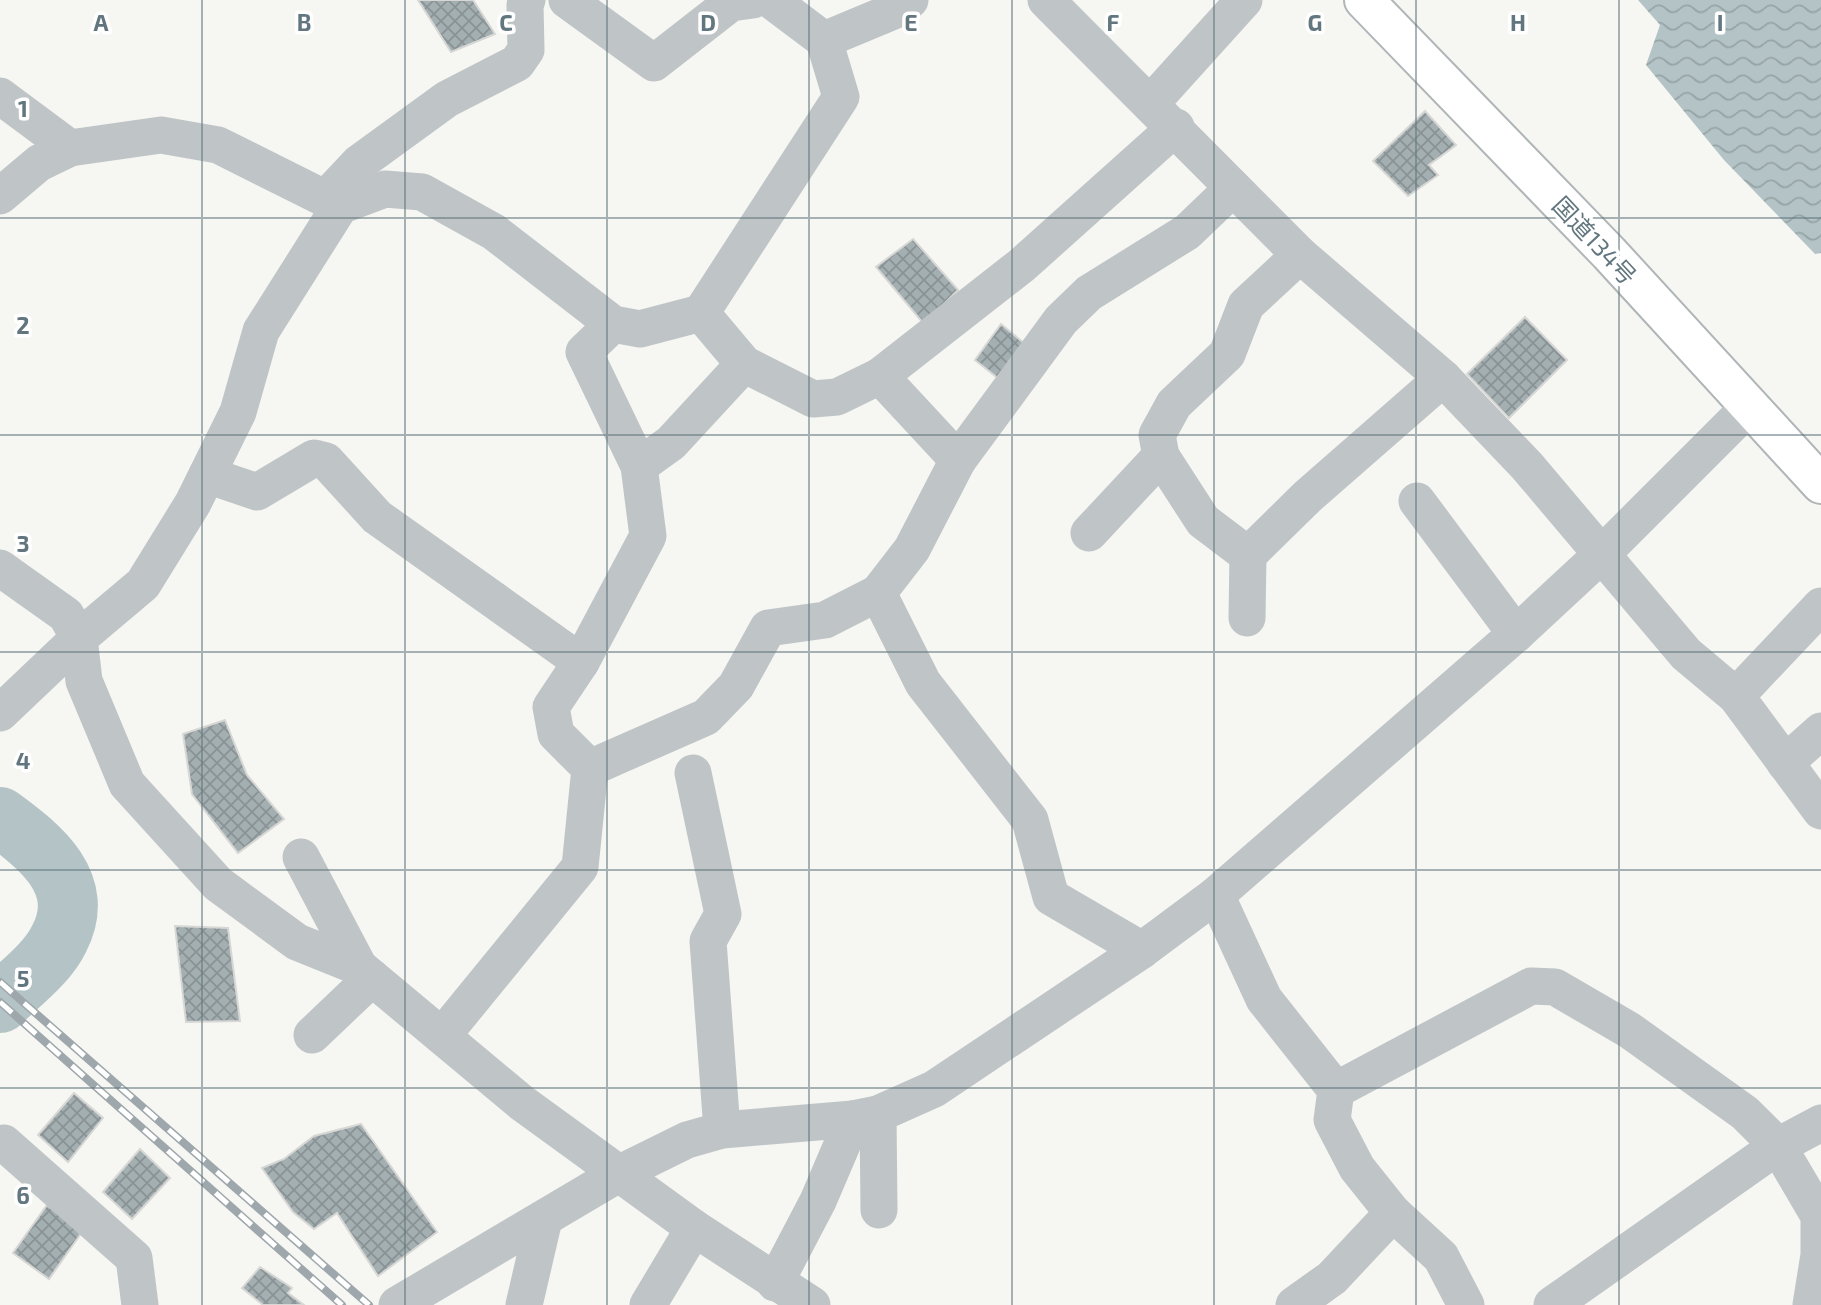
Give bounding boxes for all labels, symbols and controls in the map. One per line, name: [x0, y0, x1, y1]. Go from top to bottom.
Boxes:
text: A: [93, 8, 109, 36]
text: B: [297, 8, 311, 36]
text: C: [499, 8, 513, 36]
text: D: [700, 8, 716, 36]
text: E: [904, 8, 918, 36]
text: F: [1107, 8, 1120, 36]
text: G: [1308, 8, 1322, 36]
text: H: [1510, 8, 1526, 36]
text: I: [1717, 8, 1723, 36]
text: 1: [18, 94, 28, 122]
street label: 国道134号: [1547, 190, 1643, 290]
text: 2: [16, 311, 30, 339]
text: 3: [16, 529, 30, 557]
text: 4: [16, 746, 30, 774]
text: 5: [17, 964, 29, 992]
text: 6: [16, 1181, 30, 1209]

